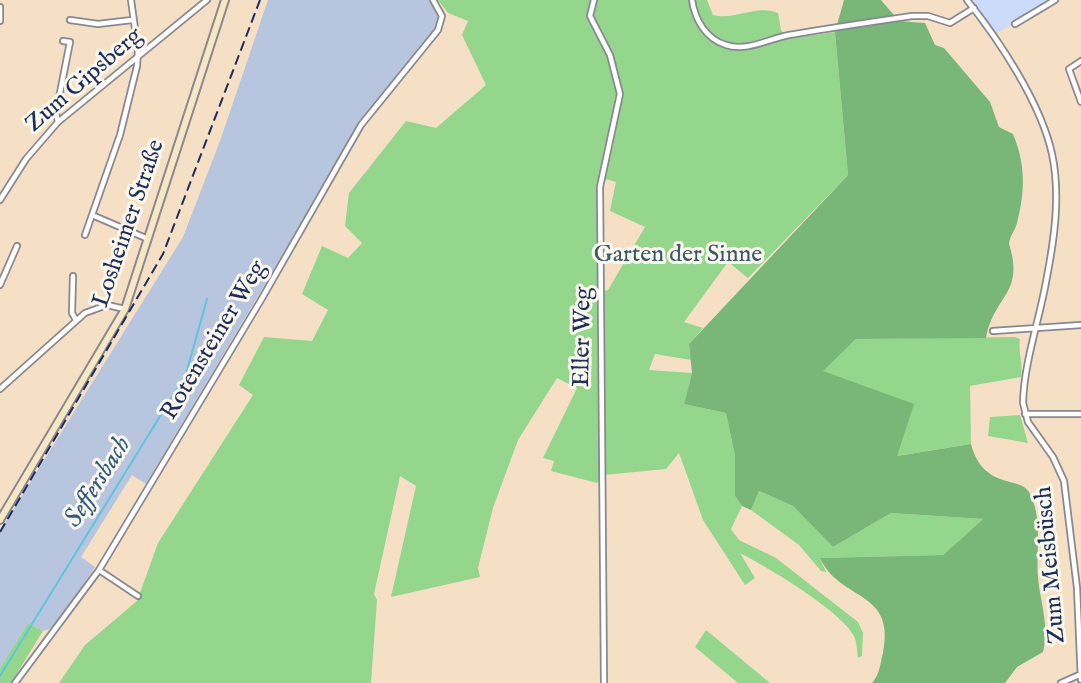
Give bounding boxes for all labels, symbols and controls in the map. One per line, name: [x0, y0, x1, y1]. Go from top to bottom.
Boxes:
street label: Zum Gipsberg: [21, 22, 149, 140]
street label: Losheimer Straße: [88, 136, 172, 312]
park label: Garten der Sinne: [594, 242, 762, 270]
street label: Rotensteiner Weg: [156, 256, 274, 426]
street label: Eller Weg: [569, 287, 599, 387]
water label: Seffersbach: [59, 432, 139, 534]
street label: Zum Meisbüsch: [1031, 485, 1073, 645]

